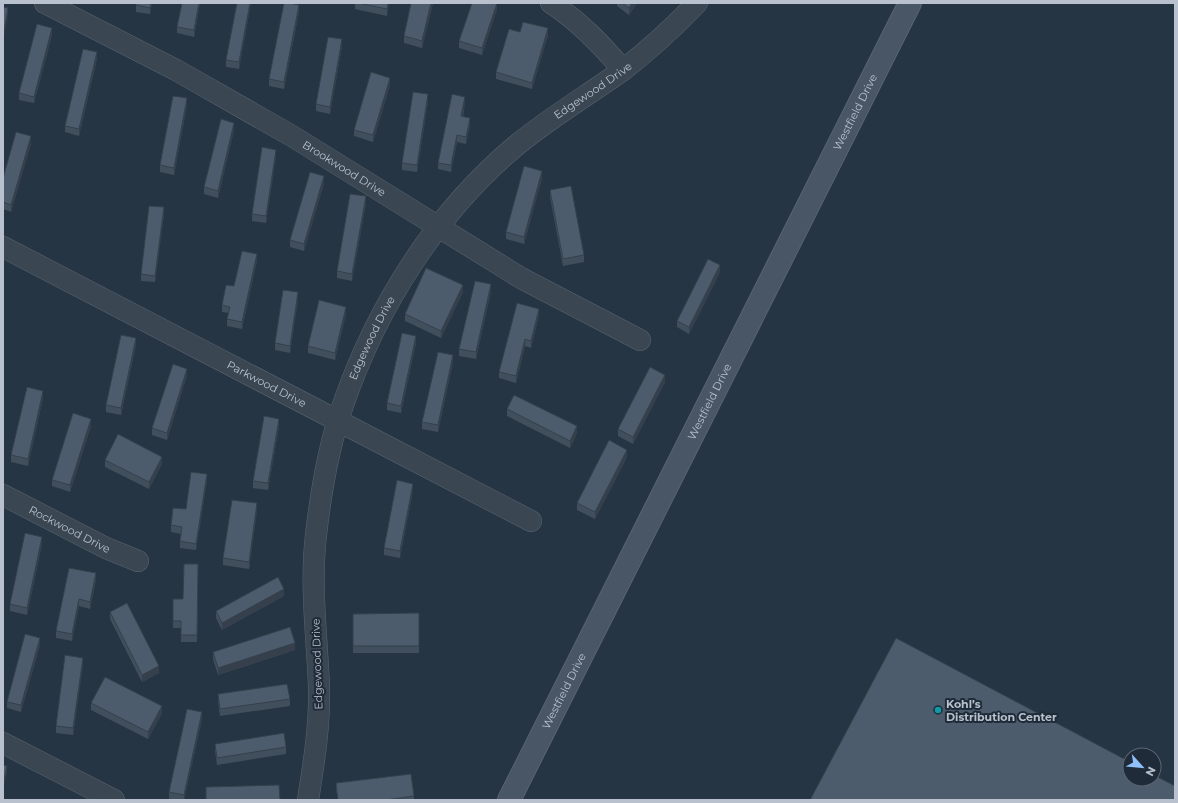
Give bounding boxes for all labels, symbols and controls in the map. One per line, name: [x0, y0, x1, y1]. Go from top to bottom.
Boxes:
street label: Edgewood Drive: [551, 59, 635, 122]
street label: Westfield Drive: [830, 71, 880, 153]
street label: Brookwood Drive: [300, 137, 389, 200]
street label: Edgewood Drive: [346, 293, 398, 382]
street label: Parkwood Drive: [225, 357, 309, 410]
street label: Westfield Drive: [684, 361, 735, 442]
street label: Rockwood Drive: [27, 503, 113, 556]
street label: Edgewood Drive: [308, 618, 326, 710]
street label: Westfield Drive: [539, 650, 589, 731]
place label: Kohl’s Distribution Center: [946, 697, 1057, 724]
marker: Kohl’s Distribution Center: [933, 705, 943, 715]
north arrow: [1122, 747, 1162, 787]
text: N: [1143, 764, 1159, 779]

